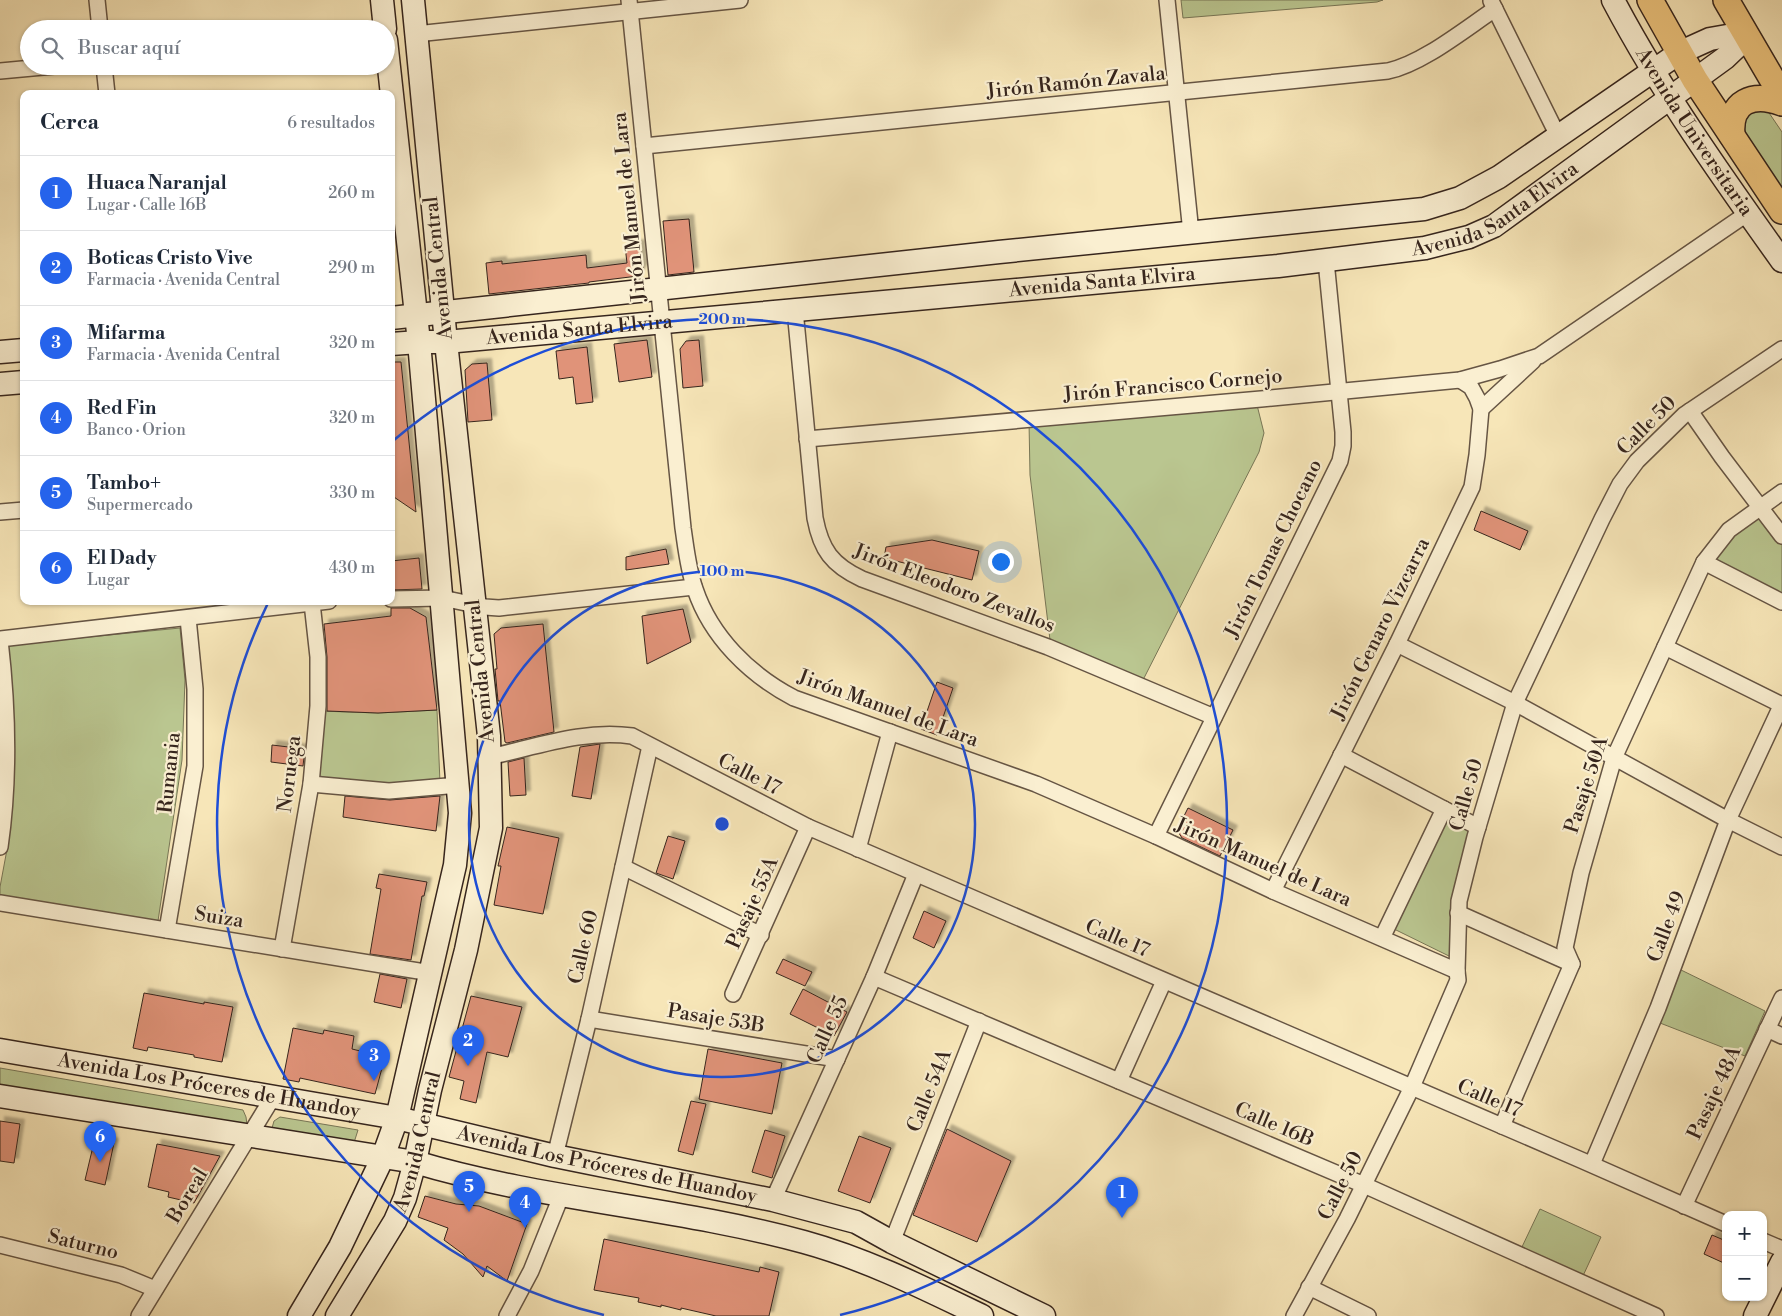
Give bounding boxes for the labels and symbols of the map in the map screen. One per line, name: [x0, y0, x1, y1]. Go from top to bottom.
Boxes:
street label: Avenida Universitaria: [1629, 42, 1759, 222]
street label: Jirón Ramón Zavala: [984, 61, 1168, 105]
street label: Jirón Manuel de Lara: [608, 110, 652, 304]
street label: Avenida Santa Elvira: [1409, 156, 1584, 262]
street label: Avenida Central: [419, 195, 459, 342]
street label: Avenida Santa Elvira: [1007, 261, 1197, 303]
street label: Avenida Santa Elvira: [484, 309, 675, 351]
text: 200 m: [698, 310, 746, 329]
street label: Jirón Francisco Cornejo: [1061, 364, 1284, 408]
street label: Calle 50: [1612, 391, 1682, 461]
street label: Jirón Tomas Chocano: [1219, 456, 1328, 643]
street label: Jirón Genaro Vizcarra: [1326, 533, 1436, 725]
street label: Jirón Eleodoro Zevallos: [849, 539, 1058, 639]
your location: [988, 549, 1014, 575]
text: 100 m: [700, 562, 745, 581]
street label: Avenida Central: [461, 598, 501, 745]
street label: Jirón Manuel de Lara: [793, 664, 983, 754]
street label: Rumania: [153, 730, 187, 815]
street label: Pasaje 50A: [1560, 732, 1615, 837]
street label: Noruega: [273, 733, 307, 814]
street label: Calle 17: [713, 749, 785, 801]
street label: Calle 50: [1445, 756, 1489, 834]
street label: Jirón Manuel de Lara: [1170, 812, 1356, 913]
centre of rings: [713, 815, 731, 833]
street label: Pasaje 55A: [722, 852, 785, 953]
street label: Calle 49: [1642, 888, 1692, 966]
street label: Suiza: [193, 902, 246, 934]
street label: Calle 60: [563, 907, 605, 987]
street label: Calle 17: [1081, 914, 1153, 964]
street label: Calle 55: [802, 992, 854, 1068]
street label: Pasaje 53B: [665, 999, 767, 1039]
pin: 2: [452, 1025, 484, 1066]
pin: 3: [358, 1040, 390, 1081]
street label: Pasaje 48A: [1683, 1041, 1748, 1144]
street label: Calle 54A: [902, 1045, 958, 1136]
street label: Avenida Los Próceres de Huandoy: [55, 1047, 362, 1124]
street label: Avenida Central: [387, 1069, 447, 1217]
street label: Calle 17: [1453, 1074, 1525, 1124]
street label: Calle 16B: [1230, 1097, 1318, 1153]
street label: Avenida Los Próceres de Huandoy: [454, 1120, 759, 1209]
pin: 6: [84, 1121, 116, 1162]
street label: Calle 50: [1313, 1147, 1369, 1225]
street label: Boreal: [161, 1164, 214, 1229]
pin: 5: [453, 1171, 485, 1212]
pin: 1: [1106, 1177, 1138, 1218]
pin: 4: [509, 1187, 541, 1228]
street label: Saturno: [45, 1224, 121, 1266]

